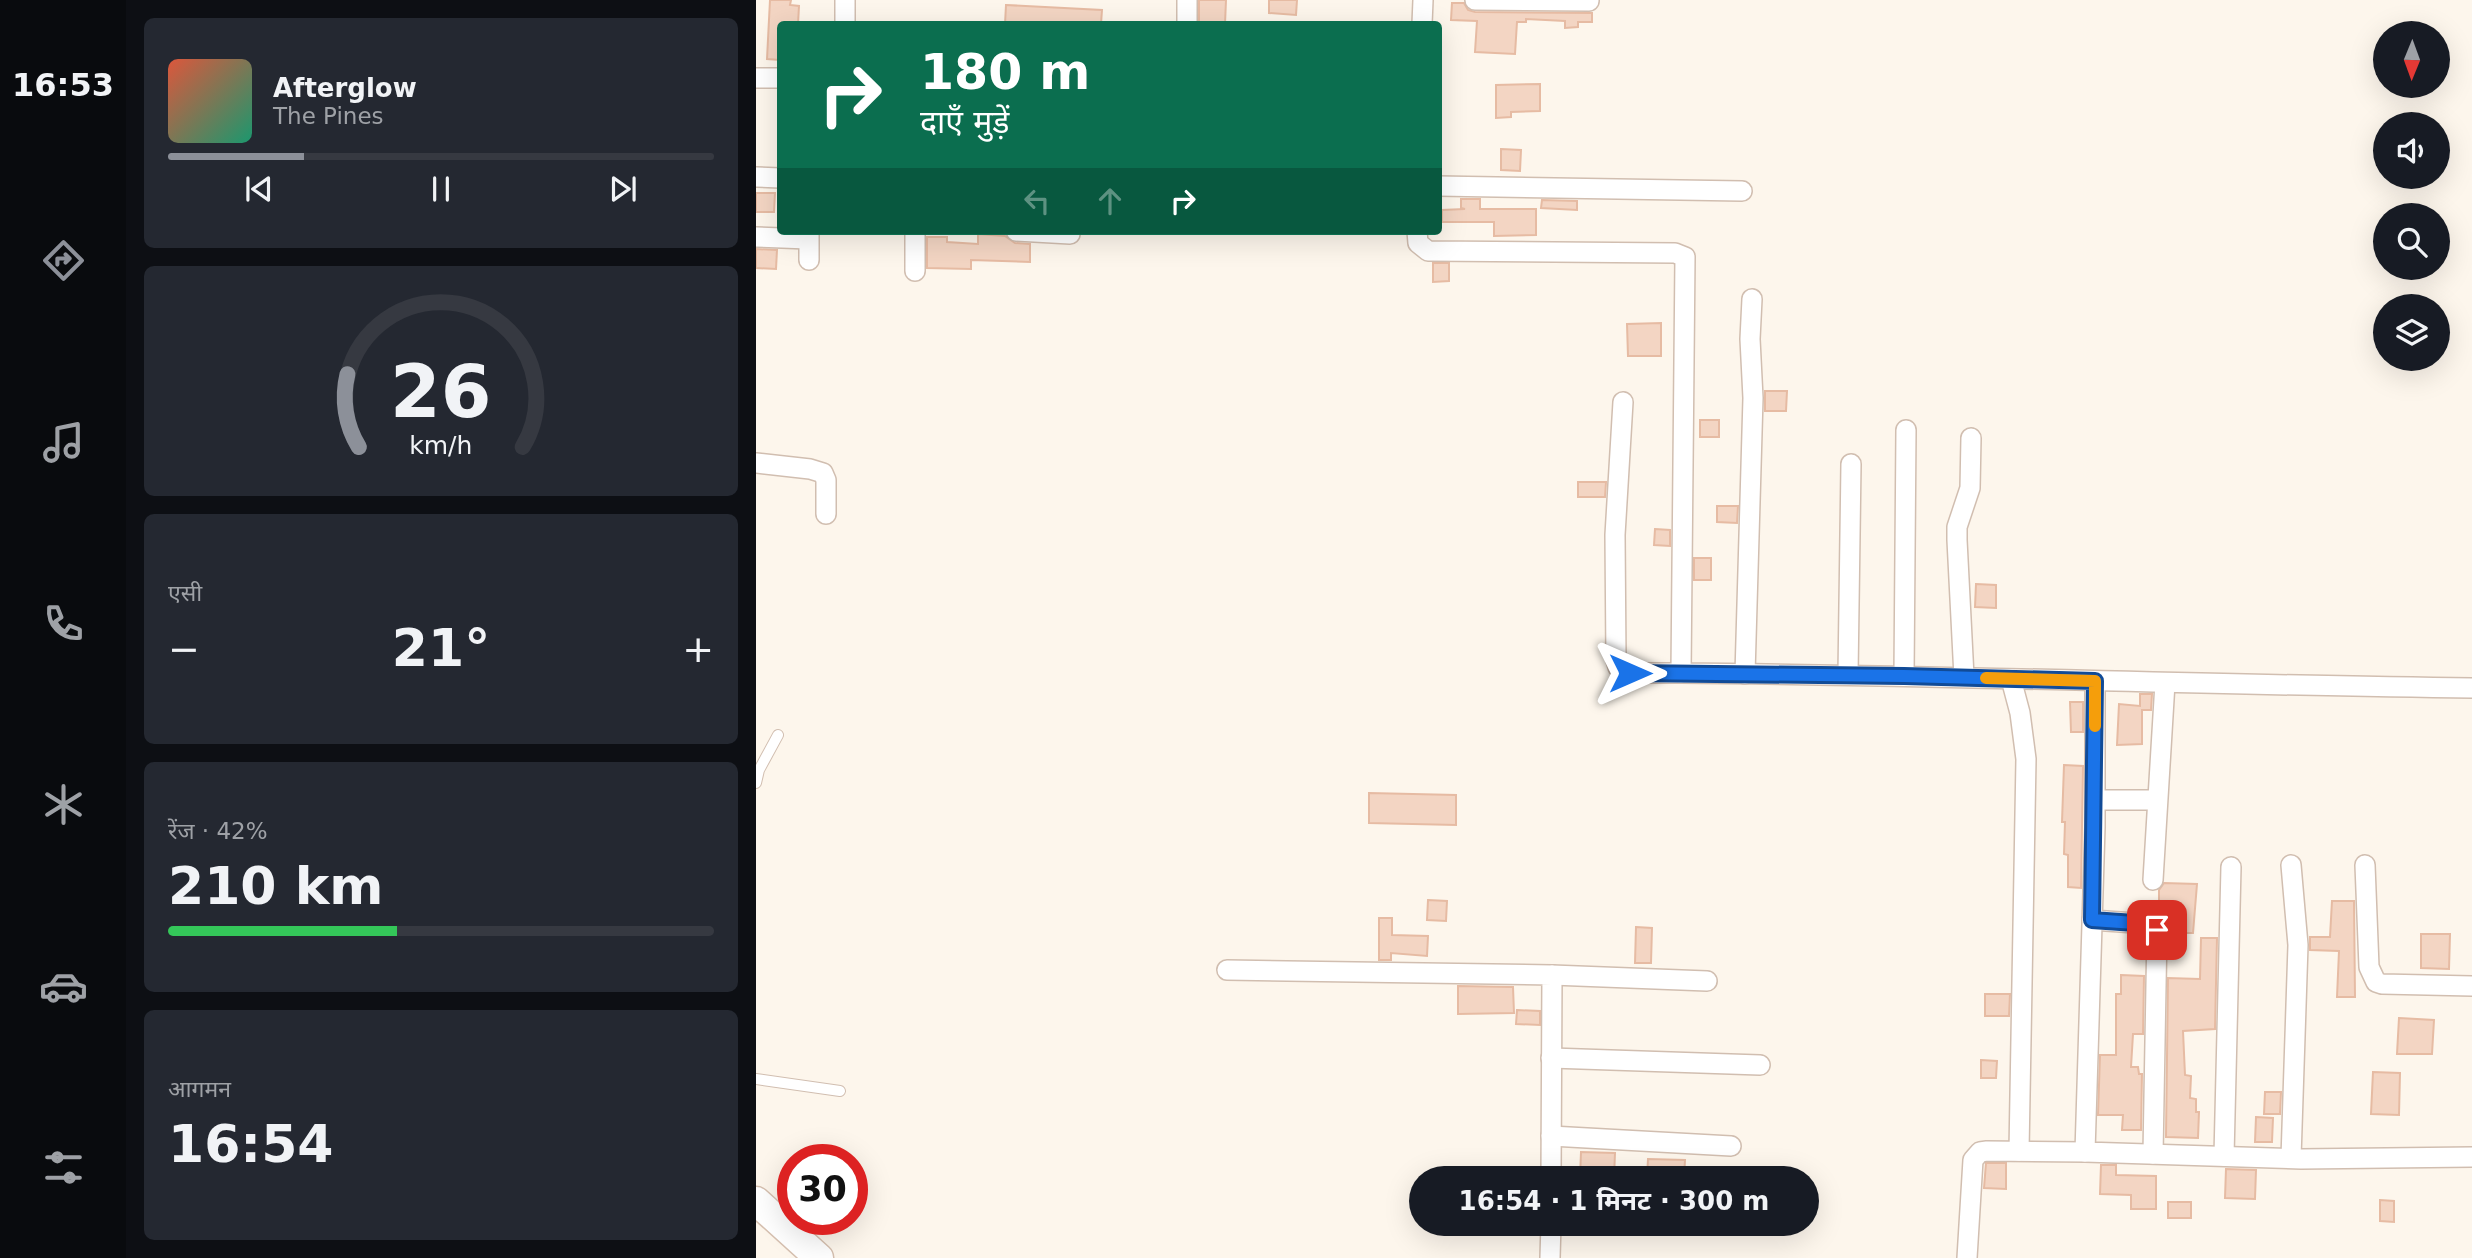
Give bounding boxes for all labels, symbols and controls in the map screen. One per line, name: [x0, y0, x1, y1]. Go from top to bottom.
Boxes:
north arrow: [2373, 21, 2450, 98]
map controls: [2373, 21, 2450, 371]
text: 180 m: [920, 44, 1090, 101]
icon: right: [805, 49, 896, 140]
text: 16:53: [12, 66, 114, 104]
text: Afterglow: [273, 73, 417, 103]
text: The Pines: [273, 103, 384, 129]
text: दाएँ मुड़ें: [920, 103, 1009, 141]
button: sound: [2373, 112, 2450, 189]
icon: previous: [240, 170, 278, 208]
icon: pause: [422, 170, 460, 208]
icon: next: [604, 170, 642, 208]
icon: left: [1018, 182, 1056, 220]
icon: ahead: [1091, 182, 1129, 220]
icon: right: [1164, 182, 1202, 220]
button: search: [2373, 203, 2450, 280]
icon: directions: [39, 236, 88, 285]
button: layers: [2373, 294, 2450, 371]
text: 26: [390, 349, 492, 434]
icon: music: [39, 418, 88, 467]
text: km/h: [409, 431, 473, 460]
text: एसी: [168, 580, 202, 606]
icon: phone: [39, 599, 88, 648]
text: 21°: [392, 618, 490, 678]
text: −: [168, 627, 200, 671]
text: +: [682, 627, 714, 671]
position arrow: [1593, 636, 1667, 710]
icon: climate: [39, 780, 88, 829]
text: रेंज · 42%: [168, 818, 268, 844]
text: 210 km: [168, 856, 383, 916]
pin: [2127, 900, 2187, 960]
icon: arrive: [2138, 911, 2176, 949]
icon: car: [39, 962, 88, 1011]
text: आगमन: [168, 1076, 231, 1102]
text: 16:54: [168, 1114, 334, 1174]
icon: filters: [39, 1143, 88, 1192]
speed limit sign: 30: [777, 1144, 868, 1235]
text: 16:54 · 1 मिनट · 300 m: [1459, 1186, 1769, 1216]

